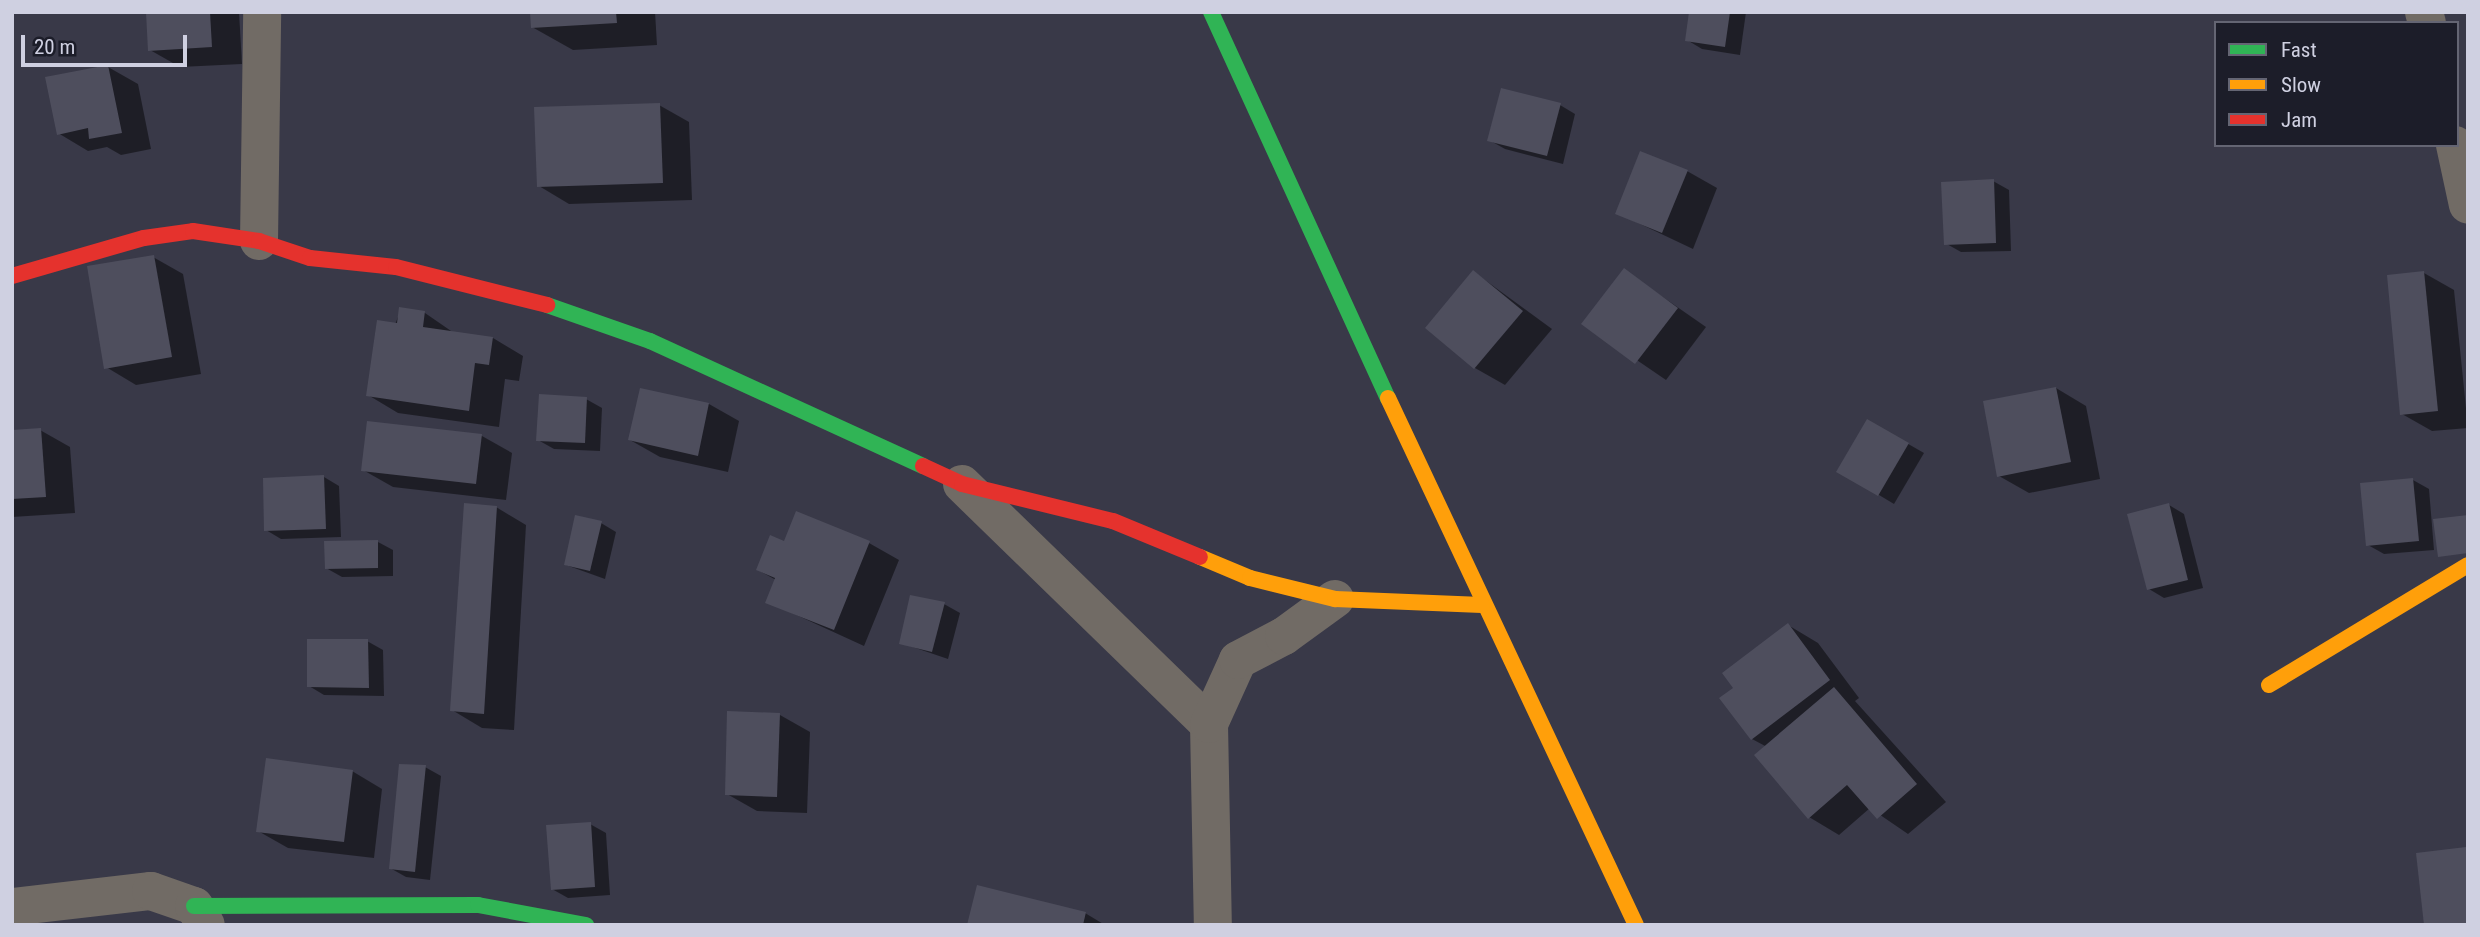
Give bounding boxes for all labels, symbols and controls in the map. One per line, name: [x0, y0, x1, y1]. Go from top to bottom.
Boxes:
scale bar: [24, 21, 191, 65]
legend: [2214, 21, 2459, 147]
text: 20 m: [34, 35, 75, 59]
text: Fast: [2281, 38, 2317, 62]
text: Slow: [2281, 73, 2321, 97]
text: Jam: [2281, 108, 2317, 132]

